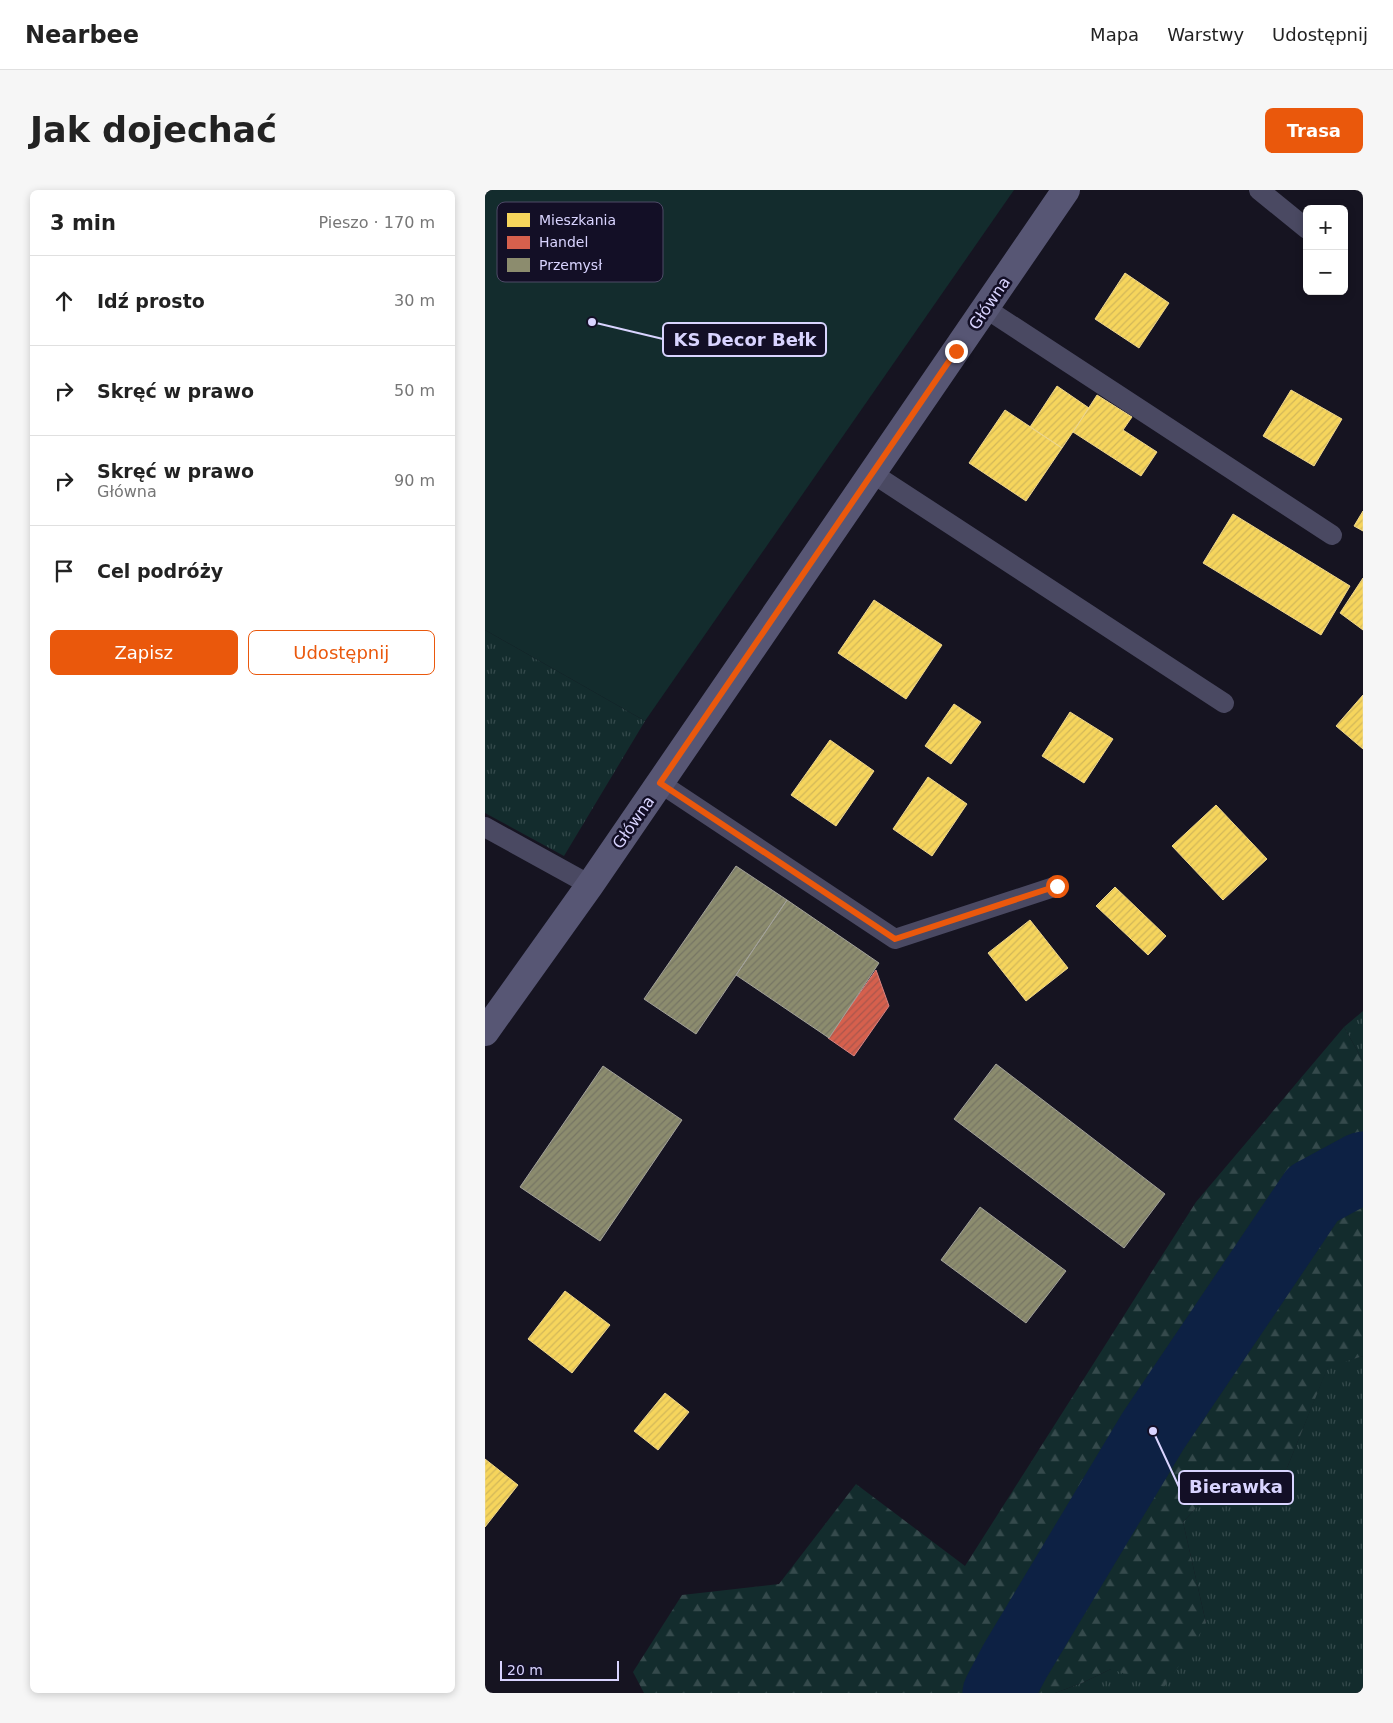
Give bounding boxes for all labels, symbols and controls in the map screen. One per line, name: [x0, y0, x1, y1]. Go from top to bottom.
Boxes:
text: Nearbee: [25, 21, 139, 49]
text: Mapa: [1090, 24, 1139, 45]
text: Warstwy: [1167, 24, 1244, 45]
text: Udostępnij: [1272, 24, 1368, 45]
button: Trasa: [1265, 108, 1363, 153]
text: Jak dojechać: [30, 110, 277, 150]
legend: [497, 202, 663, 282]
map controls: [1303, 205, 1348, 295]
button: +: [1303, 205, 1348, 250]
text: 3 min: [50, 211, 116, 235]
text: Mieszkania: [539, 212, 616, 228]
text: Pieszo · 170 m: [318, 213, 435, 232]
text: Handel: [539, 234, 588, 250]
button: −: [1303, 250, 1348, 295]
text: Przemysł: [539, 257, 602, 273]
street label: Główna: [965, 273, 1014, 333]
icon: ahead: [50, 287, 78, 315]
text: Idź prosto: [97, 290, 205, 312]
text: 30 m: [394, 291, 435, 310]
callout: KS Decor Bełk: [663, 323, 826, 356]
text: KS Decor Bełk: [673, 329, 818, 350]
route end: [945, 340, 968, 363]
icon: right: [50, 377, 78, 405]
text: Skręć w prawo: [97, 380, 254, 402]
text: 50 m: [394, 381, 435, 400]
text: Skręć w prawo: [97, 460, 254, 482]
icon: right: [50, 467, 78, 495]
text: 90 m: [394, 471, 435, 490]
text: Główna: [97, 482, 157, 501]
icon: arrive: [50, 557, 78, 585]
text: Cel podróży: [97, 560, 223, 582]
button: Zapisz: [50, 630, 238, 675]
button: Udostępnij: [248, 630, 435, 675]
street label: Główna: [608, 792, 658, 852]
route start: [1046, 875, 1069, 898]
callout: Bierawka: [1179, 1471, 1293, 1504]
text: Bierawka: [1189, 1476, 1283, 1497]
scale bar: [500, 1658, 619, 1681]
text: 20 m: [507, 1662, 543, 1678]

